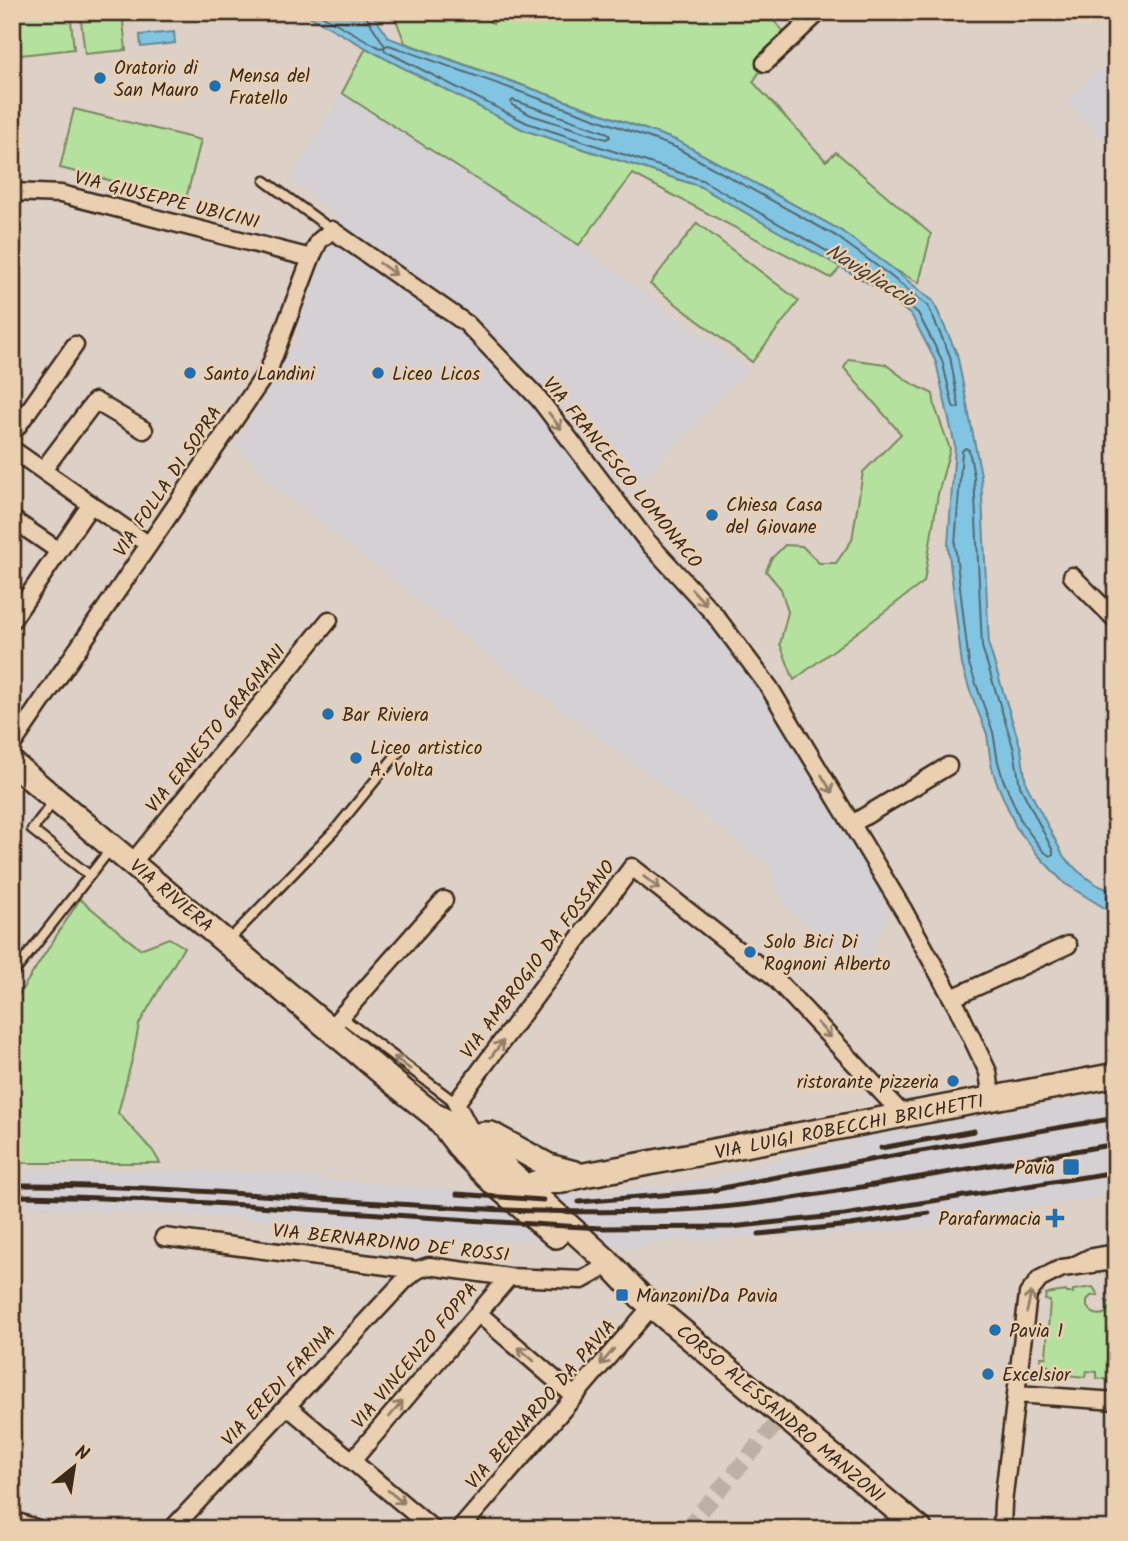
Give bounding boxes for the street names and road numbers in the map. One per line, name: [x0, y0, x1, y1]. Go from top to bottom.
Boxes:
street label: VIA GIUSEPPE UBICINI: [71, 163, 262, 239]
street label: VIA FRANCESCO LOMONACO: [534, 371, 709, 576]
street label: VIA FOLLA DI SOPRA: [107, 400, 231, 564]
street label: VIA ERNESTO GRAGNANI: [139, 638, 294, 820]
street label: VIA RIVIERA: [122, 852, 219, 941]
street label: VIA AMBROGIO DA FOSSANO: [454, 854, 624, 1066]
street label: VIA LUIGI ROBECCHI BRICHETTI: [712, 1087, 987, 1169]
street label: VIA BERNARDINO DE' ROSSI: [271, 1217, 511, 1271]
street label: VIA VINCENZO FOPPA: [345, 1276, 486, 1436]
street label: VIA BERNARDO DA PAVIA: [459, 1313, 624, 1497]
street label: CORSO ALESSANDRO MANZONI: [668, 1318, 891, 1511]
street label: VIA EREDI FARINA: [215, 1319, 344, 1454]

